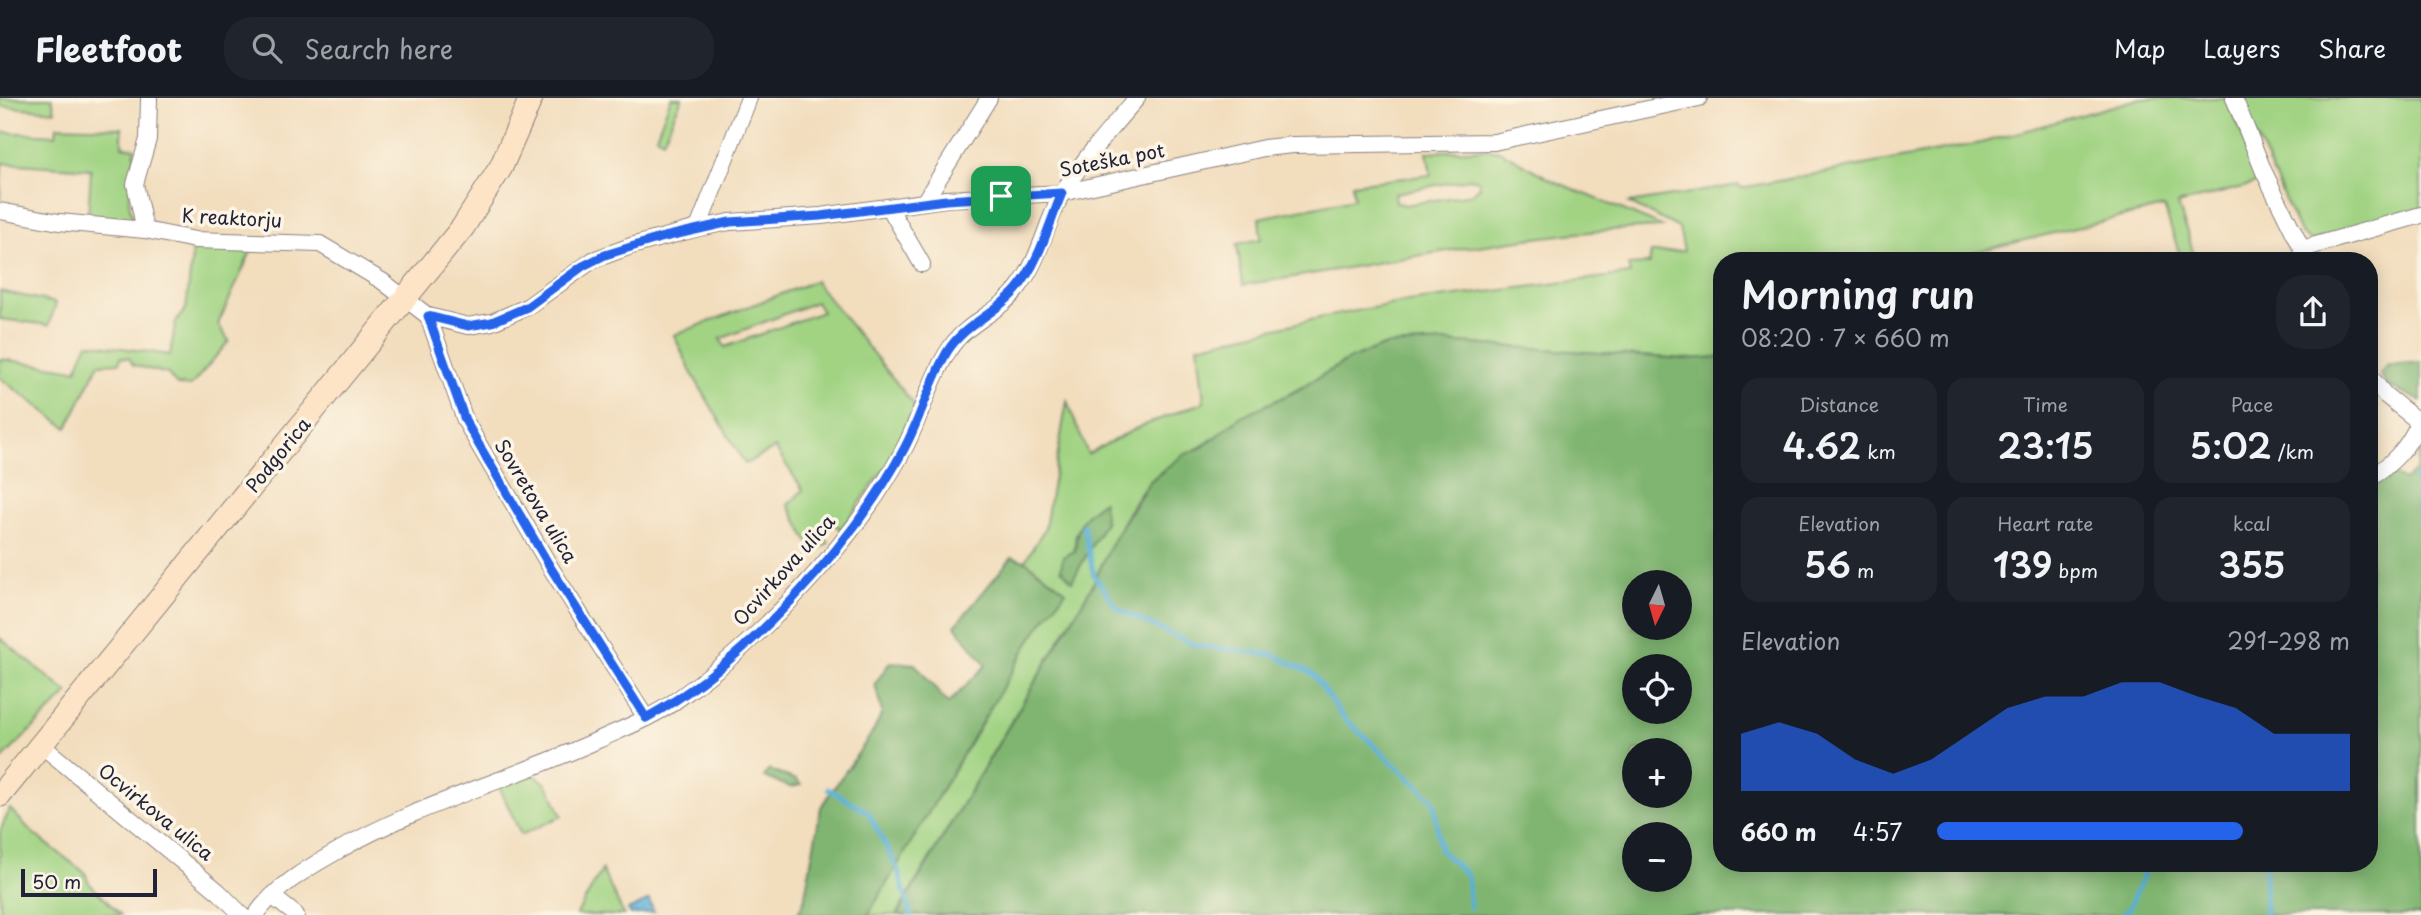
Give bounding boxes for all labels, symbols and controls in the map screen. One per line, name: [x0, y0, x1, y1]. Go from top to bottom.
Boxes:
search box: [224, 17, 714, 80]
text: Fleetfoot: [35, 23, 182, 73]
icon: search: [248, 29, 286, 67]
text: Search here: [304, 29, 453, 68]
text: Map: [2114, 30, 2165, 66]
text: Layers: [2203, 30, 2280, 66]
text: Share: [2318, 30, 2386, 66]
street label: Soteška pot: [1057, 135, 1167, 183]
pin: [971, 166, 1031, 226]
icon: arrive: [982, 177, 1020, 215]
street label: K reaktorju: [181, 200, 283, 234]
text: Morning run: [1741, 265, 1975, 322]
button: share: [2276, 275, 2350, 349]
text: 08:20 · 7 × 660 m: [1741, 320, 1950, 355]
text: Distance: [1799, 390, 1879, 418]
text: Time: [2023, 390, 2068, 418]
text: Pace: [2230, 390, 2273, 418]
street label: Podgorica: [238, 411, 316, 498]
text: 4.62: [1783, 418, 1861, 471]
text: 23:15: [1997, 418, 2094, 471]
text: 5:02: [2189, 418, 2272, 471]
street label: Sovretova ulica: [489, 433, 585, 568]
text: km: [1861, 437, 1896, 465]
text: /km: [2272, 437, 2314, 465]
street label: Ocvirkova ulica: [726, 507, 842, 631]
text: Elevation: [1798, 509, 1880, 537]
text: Heart rate: [1998, 509, 2093, 537]
text: kcal: [2233, 509, 2271, 537]
text: 56: [1804, 537, 1851, 590]
text: 139: [1993, 537, 2052, 590]
text: 355: [2218, 537, 2285, 590]
text: m: [1851, 556, 1874, 584]
text: bpm: [2052, 556, 2098, 584]
north arrow: [1622, 570, 1692, 640]
map controls: [1622, 570, 1692, 892]
text: Elevation: [1741, 623, 1840, 658]
text: 291–298 m: [2227, 623, 2350, 658]
button: locate: [1622, 654, 1692, 724]
button: +: [1622, 738, 1692, 808]
street label: Ocvirkova ulica: [93, 756, 221, 867]
text: 660 m: [1741, 814, 1817, 849]
text: 4:57: [1853, 814, 1902, 849]
button: −: [1622, 822, 1692, 892]
scale bar: [21, 866, 158, 898]
text: 50 m: [32, 867, 81, 895]

